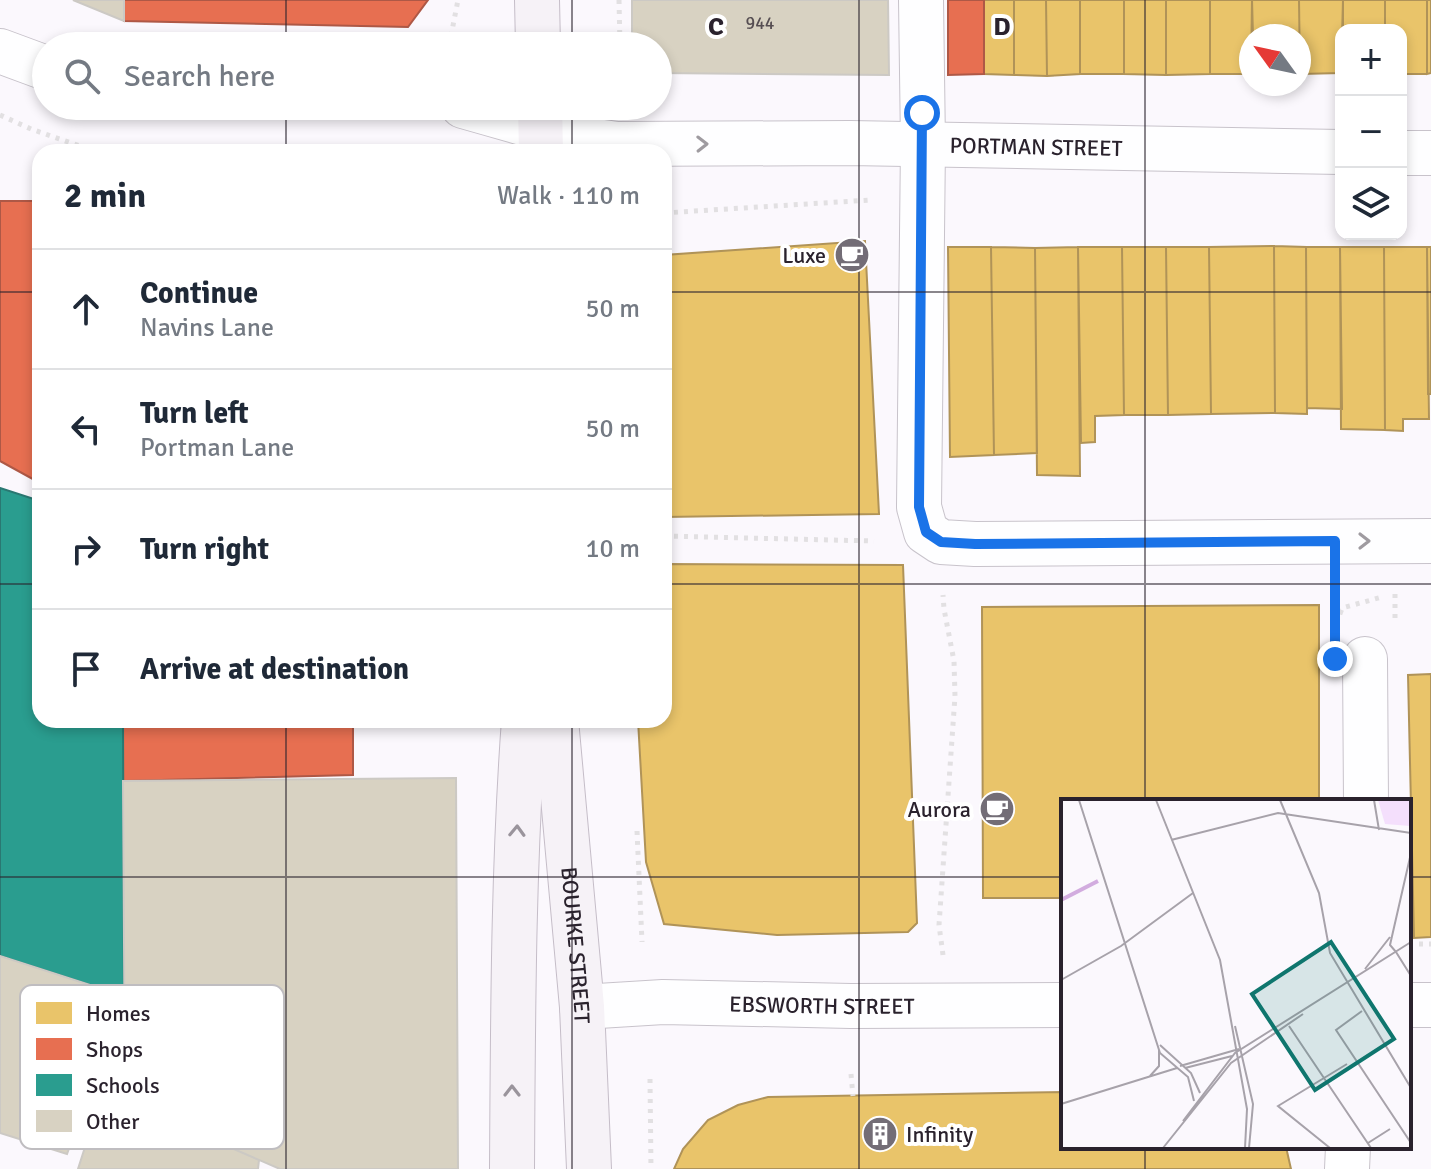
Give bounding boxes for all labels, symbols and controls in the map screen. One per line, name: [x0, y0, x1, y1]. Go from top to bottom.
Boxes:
text: C: [708, 11, 724, 43]
text: D: [993, 11, 1011, 43]
house number: 944: [745, 12, 775, 34]
north arrow: [1239, 24, 1311, 96]
map controls: [1335, 24, 1407, 240]
button: +: [1335, 24, 1407, 96]
search box: [32, 32, 672, 120]
icon: search: [60, 54, 104, 98]
text: Search here: [124, 58, 275, 95]
route start: [904, 95, 940, 131]
button: −: [1335, 96, 1407, 168]
street label: PORTMAN STREET: [949, 131, 1123, 161]
one-way arrow: [696, 135, 709, 153]
button: layers: [1335, 168, 1407, 240]
text: 2 min: [64, 175, 146, 217]
text: Walk · 110 m: [497, 180, 640, 212]
cafe icon: Luxe: [833, 236, 871, 274]
place label: Luxe: [782, 242, 826, 269]
text: Continue: [140, 275, 258, 312]
icon: ahead: [64, 287, 108, 331]
text: 50 m: [585, 293, 640, 325]
text: Navins Lane: [140, 312, 274, 344]
text: Turn left: [140, 395, 249, 432]
icon: left: [64, 407, 108, 451]
text: 50 m: [585, 413, 640, 445]
text: Portman Lane: [140, 432, 294, 464]
icon: right: [64, 527, 108, 571]
text: Turn right: [140, 531, 269, 568]
one-way arrow: [1358, 532, 1371, 550]
text: 10 m: [585, 533, 640, 565]
route end: [1317, 641, 1353, 677]
icon: arrive: [64, 647, 108, 691]
text: Arrive at destination: [140, 651, 409, 688]
cafe icon: Aurora: [978, 790, 1016, 828]
place label: Aurora: [908, 796, 971, 823]
inset map: [1061, 799, 1411, 1149]
one-way arrow: [508, 824, 525, 837]
street label: BOURKE STREET: [556, 865, 596, 1024]
legend: [20, 985, 284, 1149]
street label: EBSWORTH STREET: [729, 990, 915, 1020]
text: Homes: [86, 1000, 150, 1027]
text: Shops: [86, 1036, 143, 1063]
text: Schools: [86, 1072, 160, 1099]
one-way arrow: [503, 1084, 521, 1097]
text: Other: [86, 1108, 139, 1135]
building icon: Infinity: [861, 1115, 899, 1153]
place label: Infinity: [906, 1121, 974, 1148]

